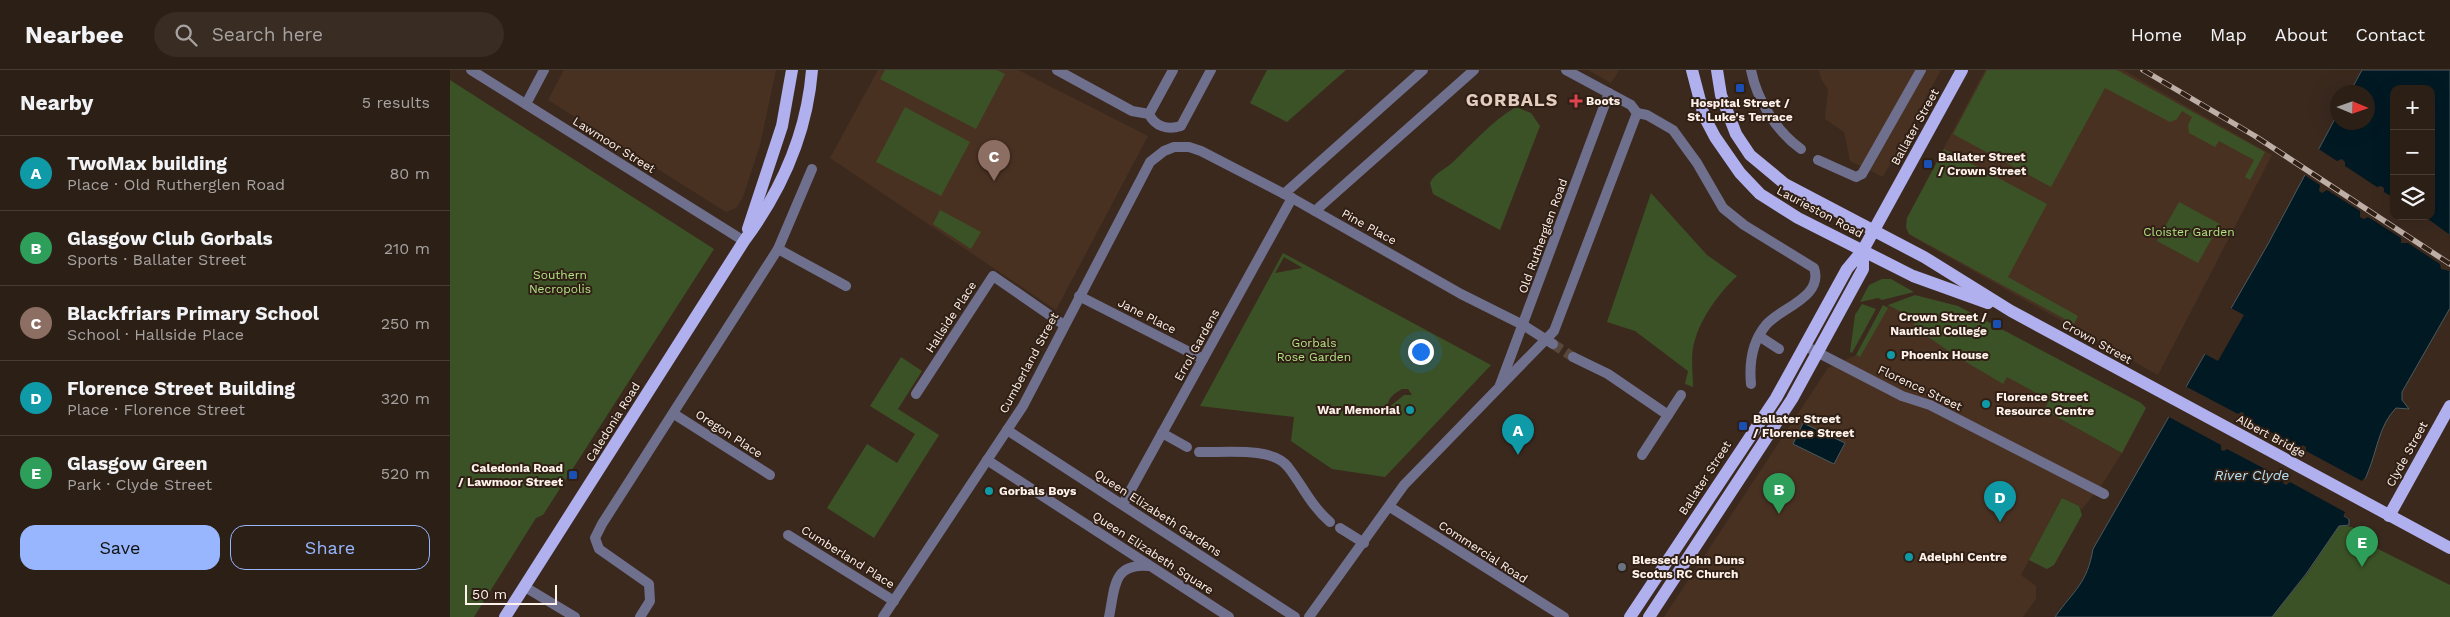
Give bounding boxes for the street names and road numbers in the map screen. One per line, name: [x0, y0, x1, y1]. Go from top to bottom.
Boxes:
street label: Ballater Street: [1888, 86, 1942, 168]
street label: Lawmoor Street: [570, 114, 658, 176]
street label: Old Rutherglen Road: [1516, 177, 1570, 295]
street label: Laurieston Road: [1774, 183, 1866, 241]
street label: Pine Place: [1339, 206, 1399, 248]
street label: Hallside Place: [923, 279, 979, 355]
street label: Jane Place: [1116, 295, 1178, 337]
street label: Errol Gardens: [1171, 307, 1223, 383]
street label: Cumberland Street: [997, 310, 1061, 416]
street label: Crown Street: [2060, 317, 2134, 367]
street label: Florence Street: [1876, 362, 1964, 414]
street label: Caledonia Road: [583, 380, 643, 464]
street label: Oregon Place: [693, 407, 765, 461]
street label: Albert Bridge: [2234, 412, 2308, 460]
street label: Clyde Street: [2383, 419, 2431, 489]
street label: Ballater Street: [1676, 438, 1734, 518]
street label: Queen Elizabeth Gardens: [1092, 467, 1224, 559]
street label: Queen Elizabeth Square: [1090, 509, 1216, 597]
street label: Commercial Road: [1436, 518, 1530, 586]
street label: Cumberland Place: [799, 523, 897, 591]

